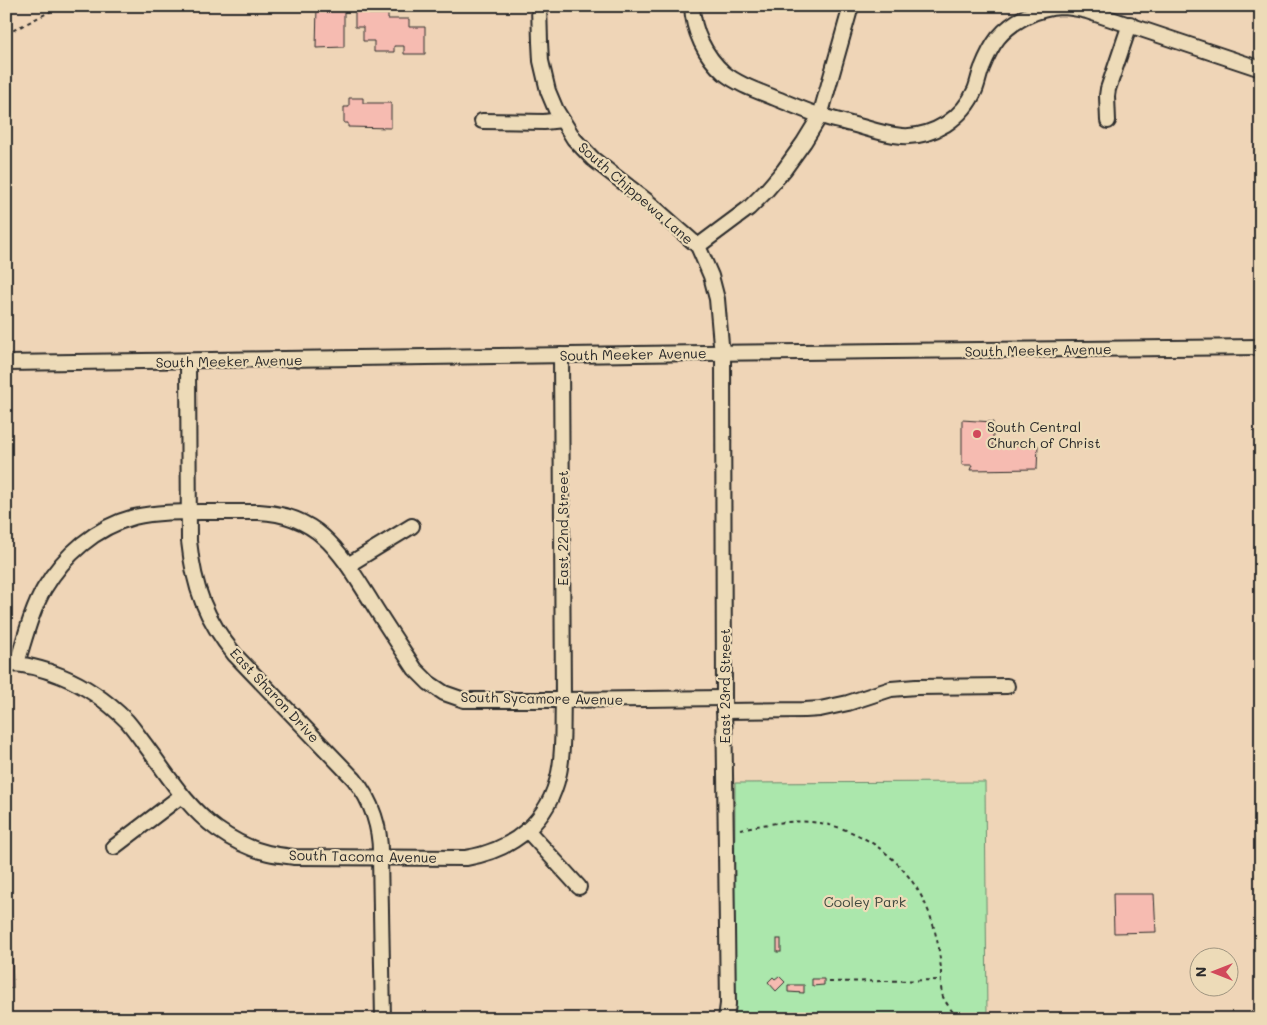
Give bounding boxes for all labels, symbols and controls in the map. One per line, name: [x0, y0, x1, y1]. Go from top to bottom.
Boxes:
street label: South Chippewa Lane: [574, 138, 698, 248]
street label: South Meeker Avenue: [964, 339, 1112, 361]
street label: South Meeker Avenue: [559, 343, 707, 365]
street label: South Meeker Avenue: [155, 350, 303, 372]
place label: South Central Church of Christ: [987, 417, 1101, 452]
marker: South Central Church of Christ: [971, 428, 983, 440]
street label: East 22nd Street: [553, 470, 572, 586]
street label: East 23rd Street: [715, 628, 734, 744]
street label: East Sharon Drive: [226, 643, 324, 747]
street label: South Sycamore Avenue: [461, 687, 623, 709]
street label: South Tacoma Avenue: [289, 845, 437, 867]
park label: Cooley Park: [824, 892, 906, 911]
north arrow: [1190, 948, 1240, 998]
text: N: [1191, 967, 1210, 977]

